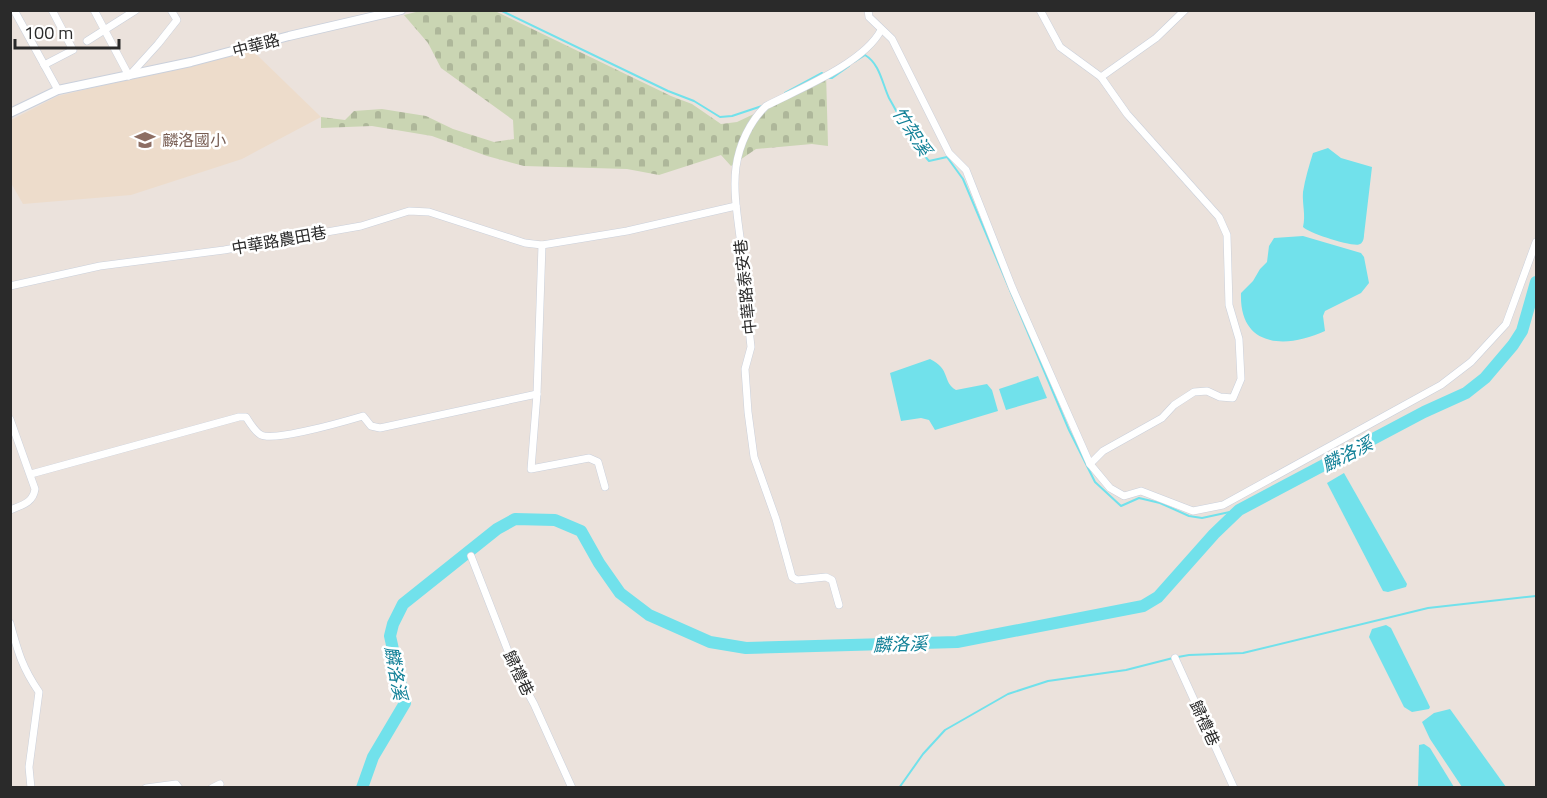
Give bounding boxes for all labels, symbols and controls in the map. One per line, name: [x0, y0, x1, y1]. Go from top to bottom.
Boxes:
scale bar: [15, 12, 118, 50]
text: 100 m: [24, 19, 73, 46]
street label: 中華路: [230, 27, 282, 63]
water label: 竹架溪: [886, 101, 940, 164]
school or university icon: 麟洛國小: [133, 128, 157, 152]
place label: 麟洛國小: [162, 128, 226, 152]
street label: 中華路農田巷: [230, 220, 328, 260]
street label: 中華路泰安巷: [728, 238, 762, 336]
water label: 麟洛溪: [1317, 428, 1380, 478]
water label: 麟洛溪: [873, 629, 930, 658]
water label: 麟洛溪: [378, 644, 415, 705]
street label: 歸禮巷: [498, 646, 540, 700]
street label: 歸禮巷: [1184, 696, 1226, 750]

